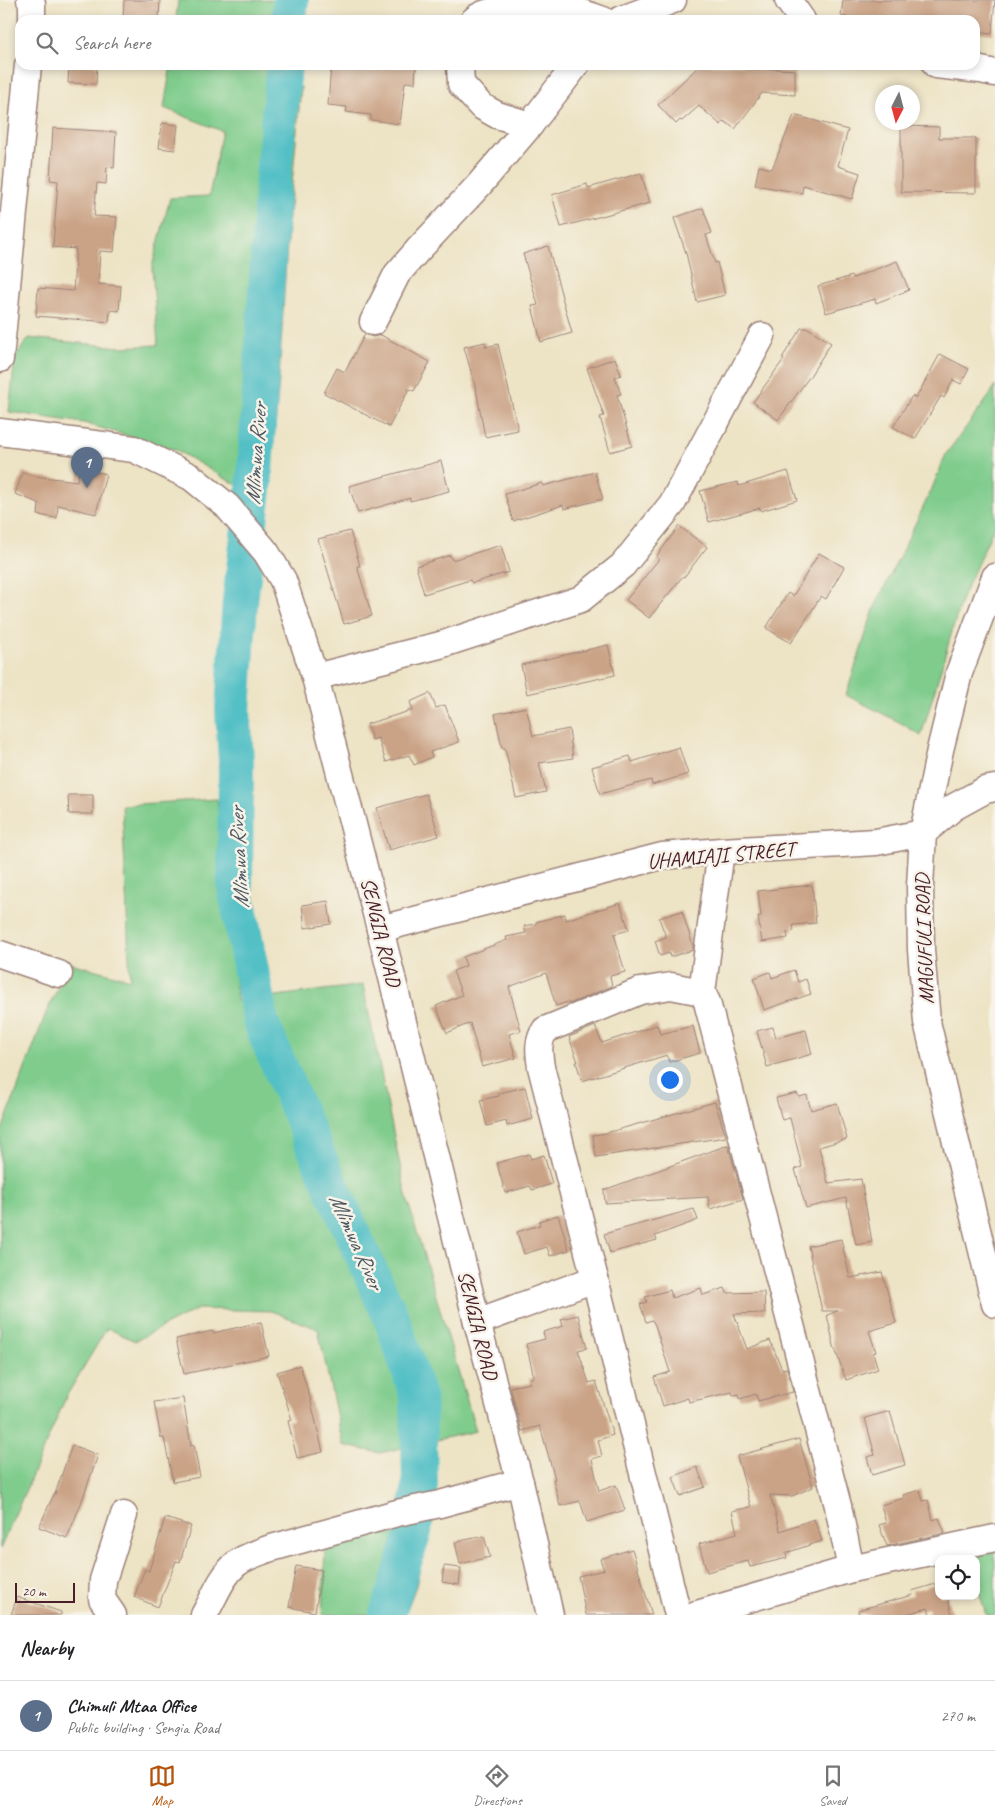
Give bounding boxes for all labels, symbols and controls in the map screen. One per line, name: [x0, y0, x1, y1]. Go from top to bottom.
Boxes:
search box: [15, 15, 980, 70]
icon: search: [33, 29, 61, 57]
text: Search here: [73, 31, 150, 55]
north arrow: [875, 85, 920, 130]
water label: Mlimwa River: [239, 400, 274, 506]
pin: 1: [71, 447, 103, 488]
water label: Mlimwa River: [222, 804, 256, 909]
street label: UHAMIAJI STREET: [646, 835, 800, 874]
street label: MAGUFULI ROAD: [909, 872, 939, 1005]
street label: SENGIA ROAD: [355, 875, 408, 991]
your location: [657, 1067, 683, 1093]
water label: Mlimwa River: [323, 1189, 391, 1296]
street label: SENGIA ROAD: [452, 1268, 505, 1384]
map controls: [935, 1555, 980, 1600]
button: locate: [935, 1555, 980, 1600]
scale bar: [15, 1580, 75, 1603]
text: 20 m: [22, 1583, 46, 1600]
text: Nearby: [20, 1635, 73, 1661]
text: Chimuli Mtaa Office: [67, 1694, 196, 1718]
text: 1: [32, 1706, 40, 1726]
text: 270 m: [941, 1706, 975, 1726]
text: Public building · Sengia Road: [67, 1718, 219, 1738]
tab: Map: [148, 1762, 176, 1809]
tab: Directions: [473, 1762, 522, 1809]
tab: Saved: [819, 1762, 847, 1809]

